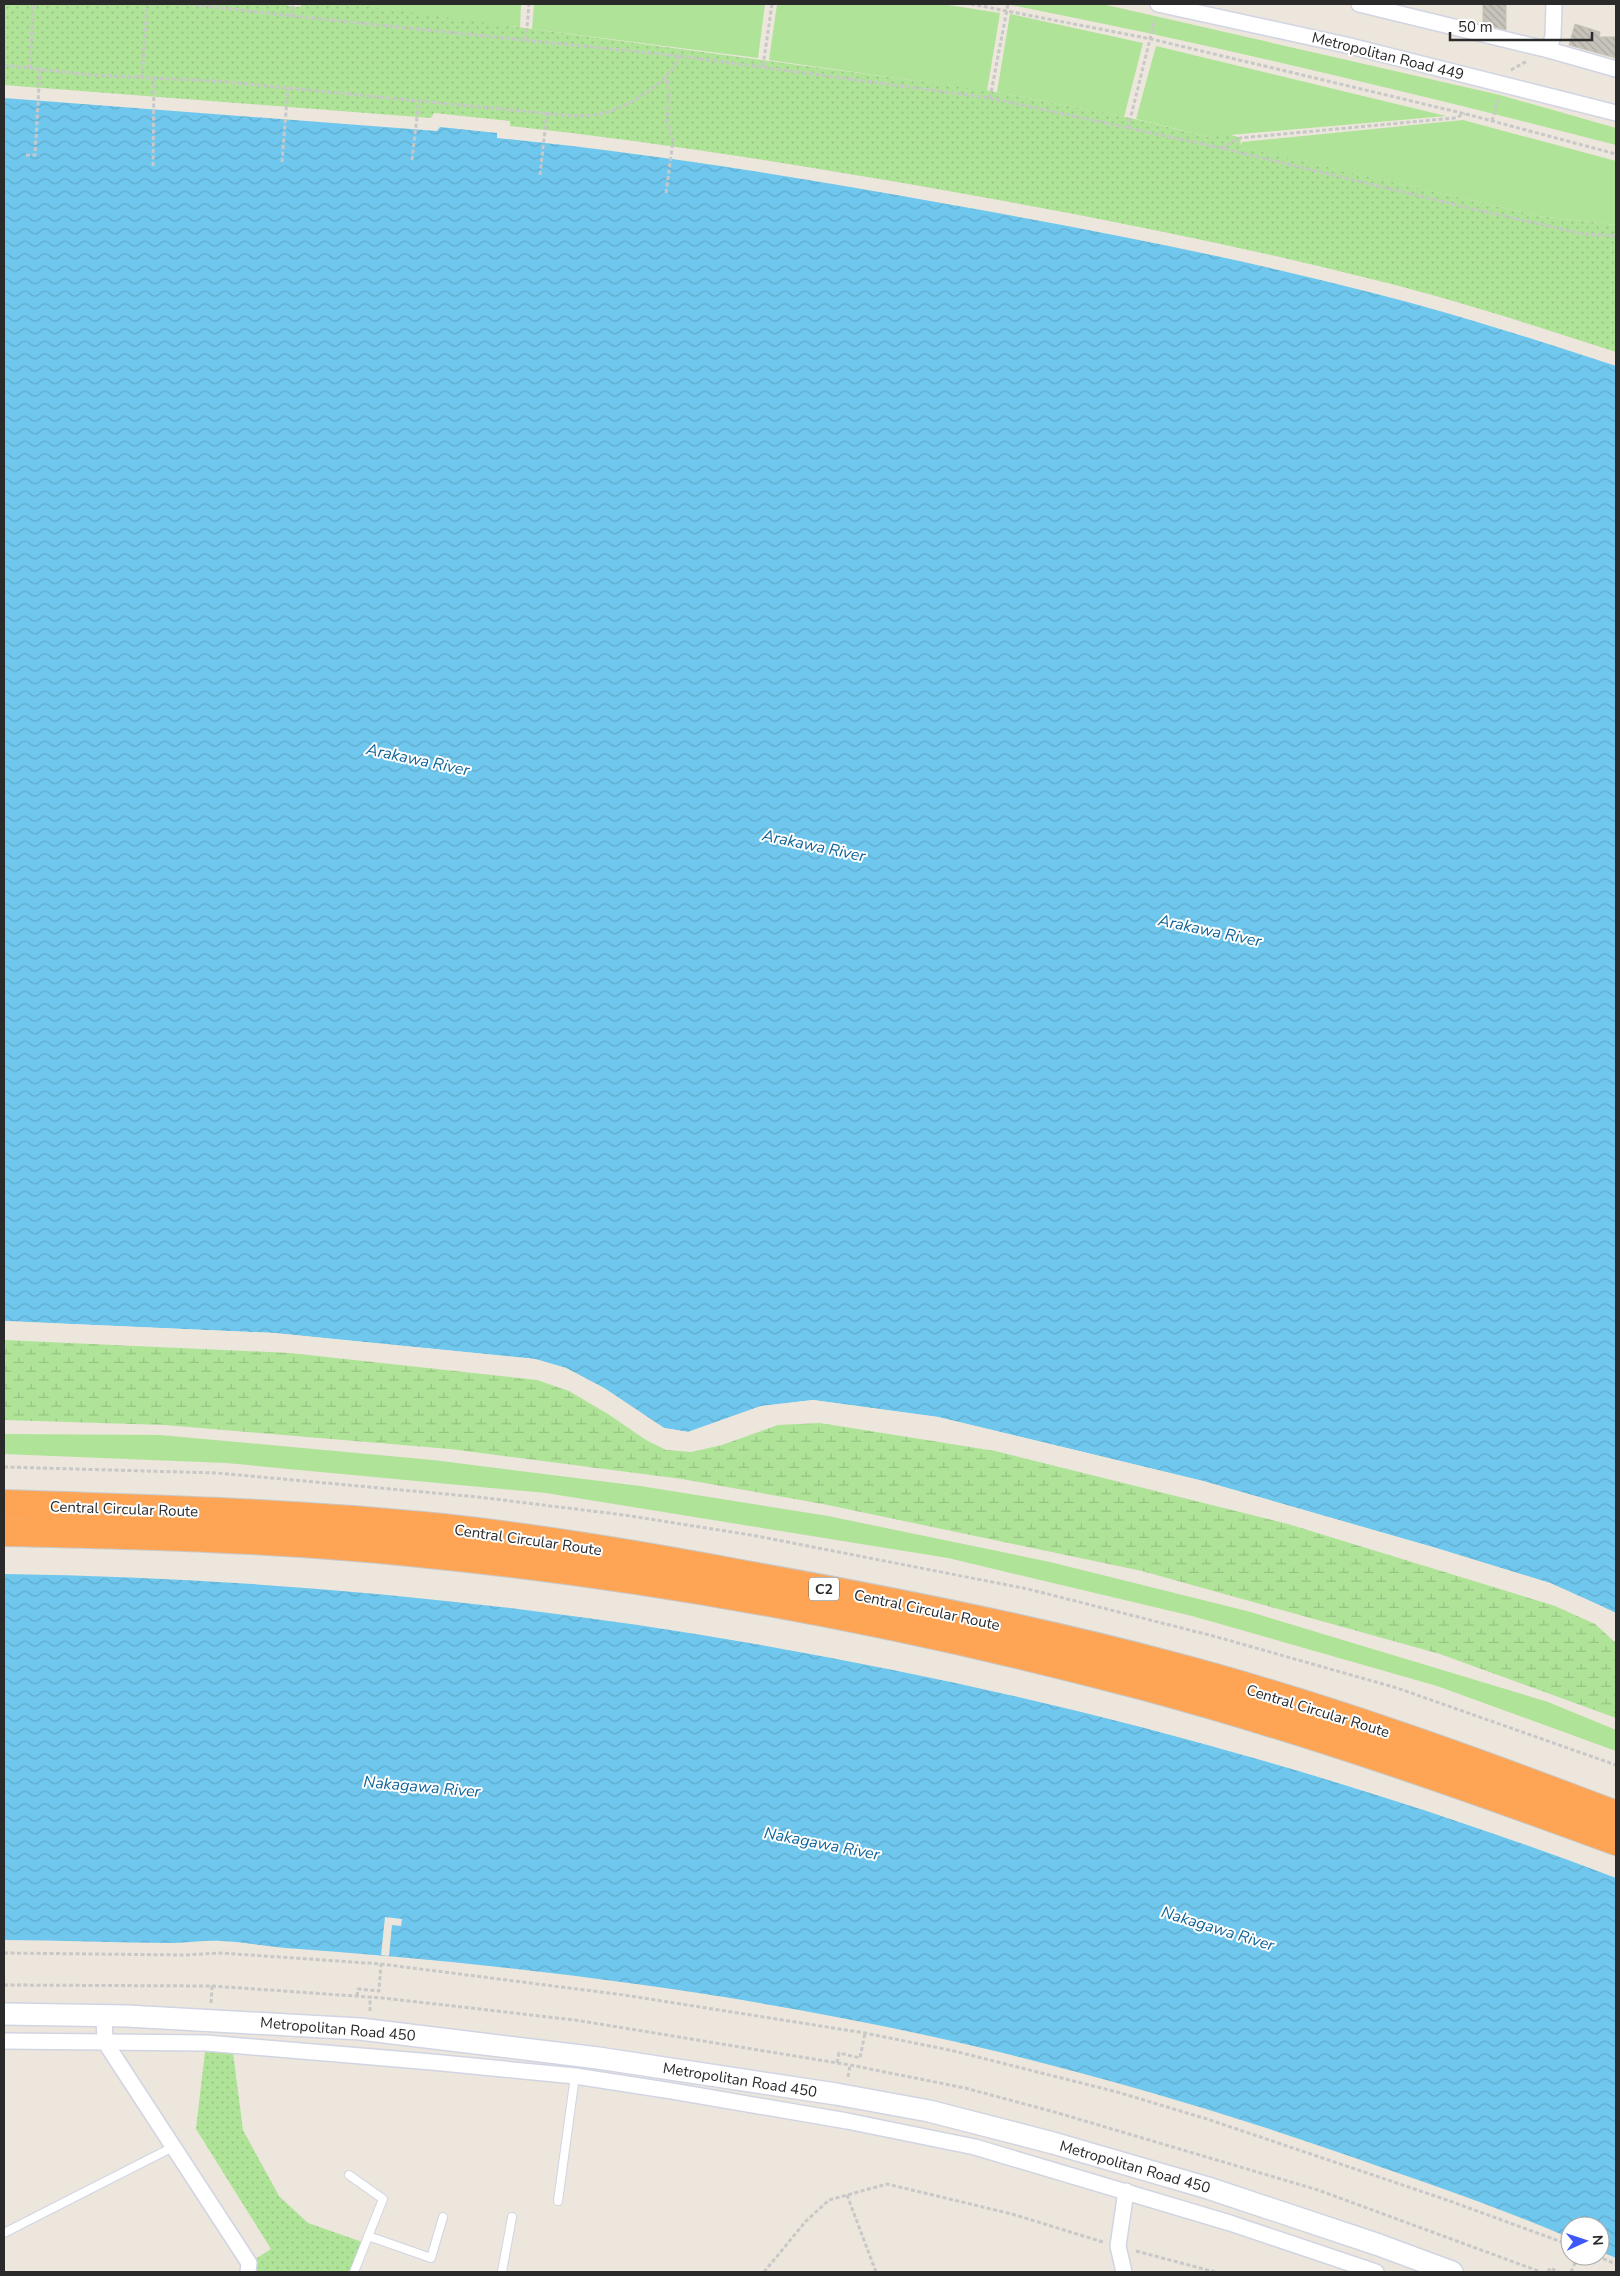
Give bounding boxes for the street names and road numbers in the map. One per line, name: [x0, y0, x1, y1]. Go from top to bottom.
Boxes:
street label: Metropolitan Road 449: [1310, 27, 1466, 85]
street label: Central Circular Route: [49, 1496, 199, 1522]
street label: Central Circular Route: [453, 1520, 603, 1560]
road number: C2: [809, 1578, 839, 1600]
street label: Central Circular Route: [852, 1585, 1002, 1635]
street label: Central Circular Route: [1244, 1680, 1392, 1742]
street label: Metropolitan Road 450: [259, 2012, 417, 2046]
street label: Metropolitan Road 450: [661, 2058, 819, 2102]
street label: Metropolitan Road 450: [1057, 2136, 1213, 2198]

